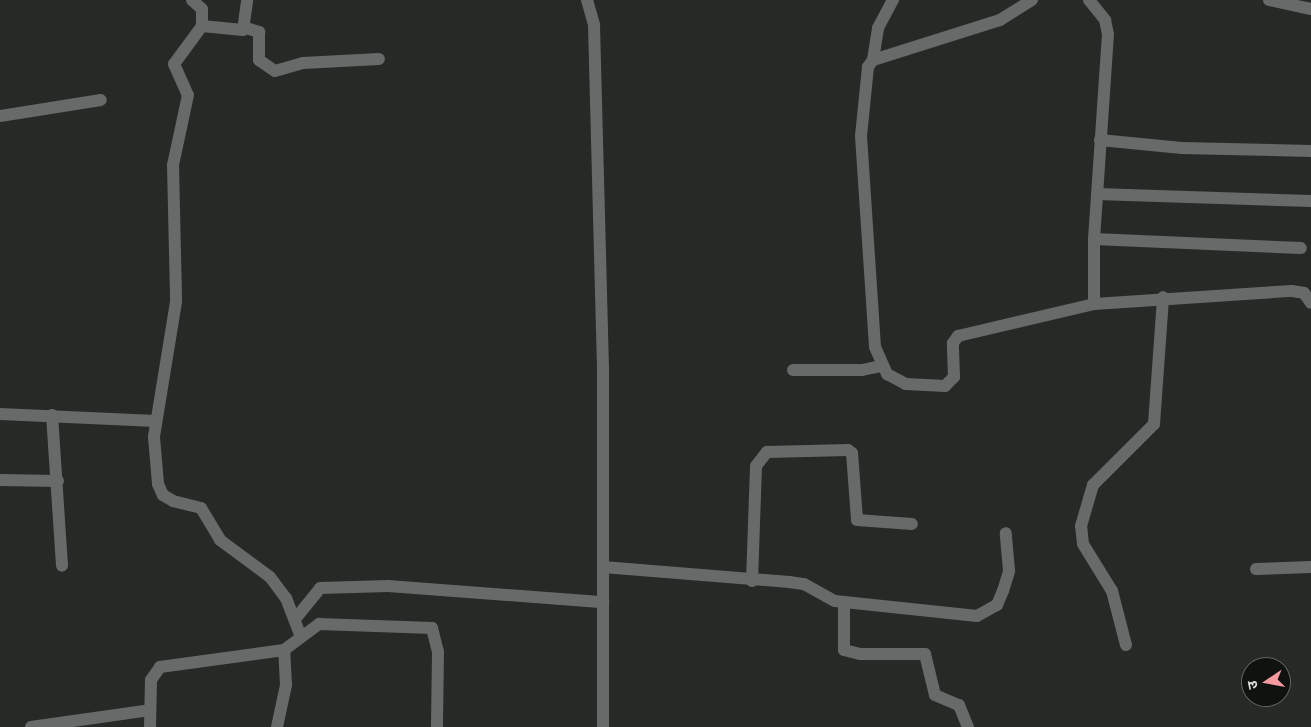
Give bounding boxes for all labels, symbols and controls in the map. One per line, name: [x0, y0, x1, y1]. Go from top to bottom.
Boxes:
north arrow: [1241, 657, 1291, 707]
text: उ: [1244, 679, 1261, 691]

